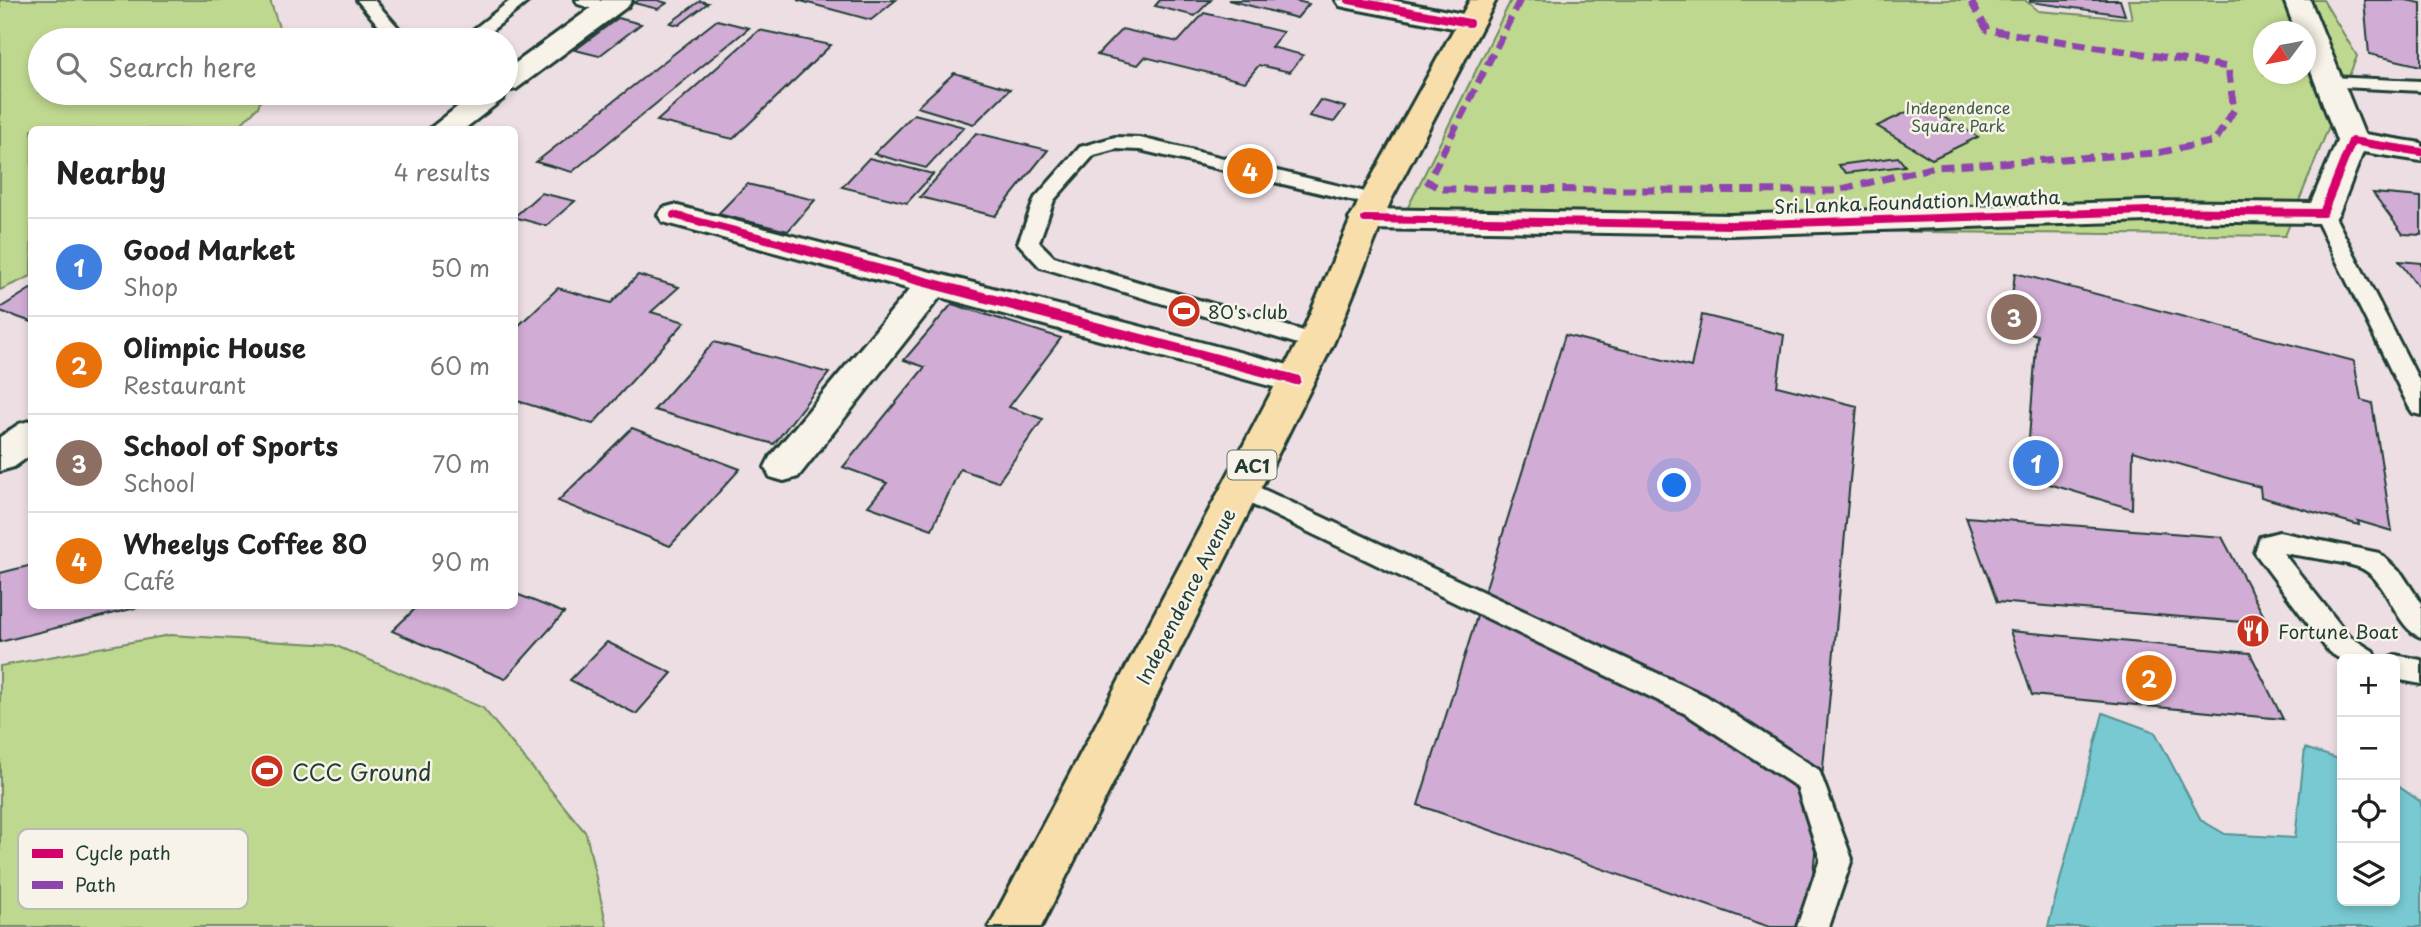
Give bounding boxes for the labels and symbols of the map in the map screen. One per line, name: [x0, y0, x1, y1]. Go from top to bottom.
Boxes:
north arrow: [2253, 21, 2316, 84]
park label: Independence Square Park: [1906, 95, 2011, 137]
pin: 4: [1227, 145, 1273, 197]
street label: Sri Lanka Foundation Mawatha: [1773, 182, 2061, 220]
pin: 3: [1991, 291, 2037, 343]
sports icon: 80's club: [1165, 292, 1203, 330]
place label: 80's club: [1208, 297, 1288, 325]
pin: 1: [2013, 437, 2059, 489]
road number: AC1: [1228, 450, 1276, 480]
your location: [1657, 468, 1691, 502]
street label: Independence Avenue: [1128, 503, 1242, 689]
restaurant icon: Fortune Boat: [2234, 612, 2272, 650]
place label: Fortune Boat: [2278, 617, 2399, 645]
pin: 2: [2126, 652, 2172, 704]
sports icon: CCC Ground: [248, 752, 286, 790]
place label: CCC Ground: [292, 754, 432, 789]
legend: [18, 829, 248, 909]
text: Cycle path: [75, 838, 171, 866]
text: Path: [75, 870, 116, 898]

